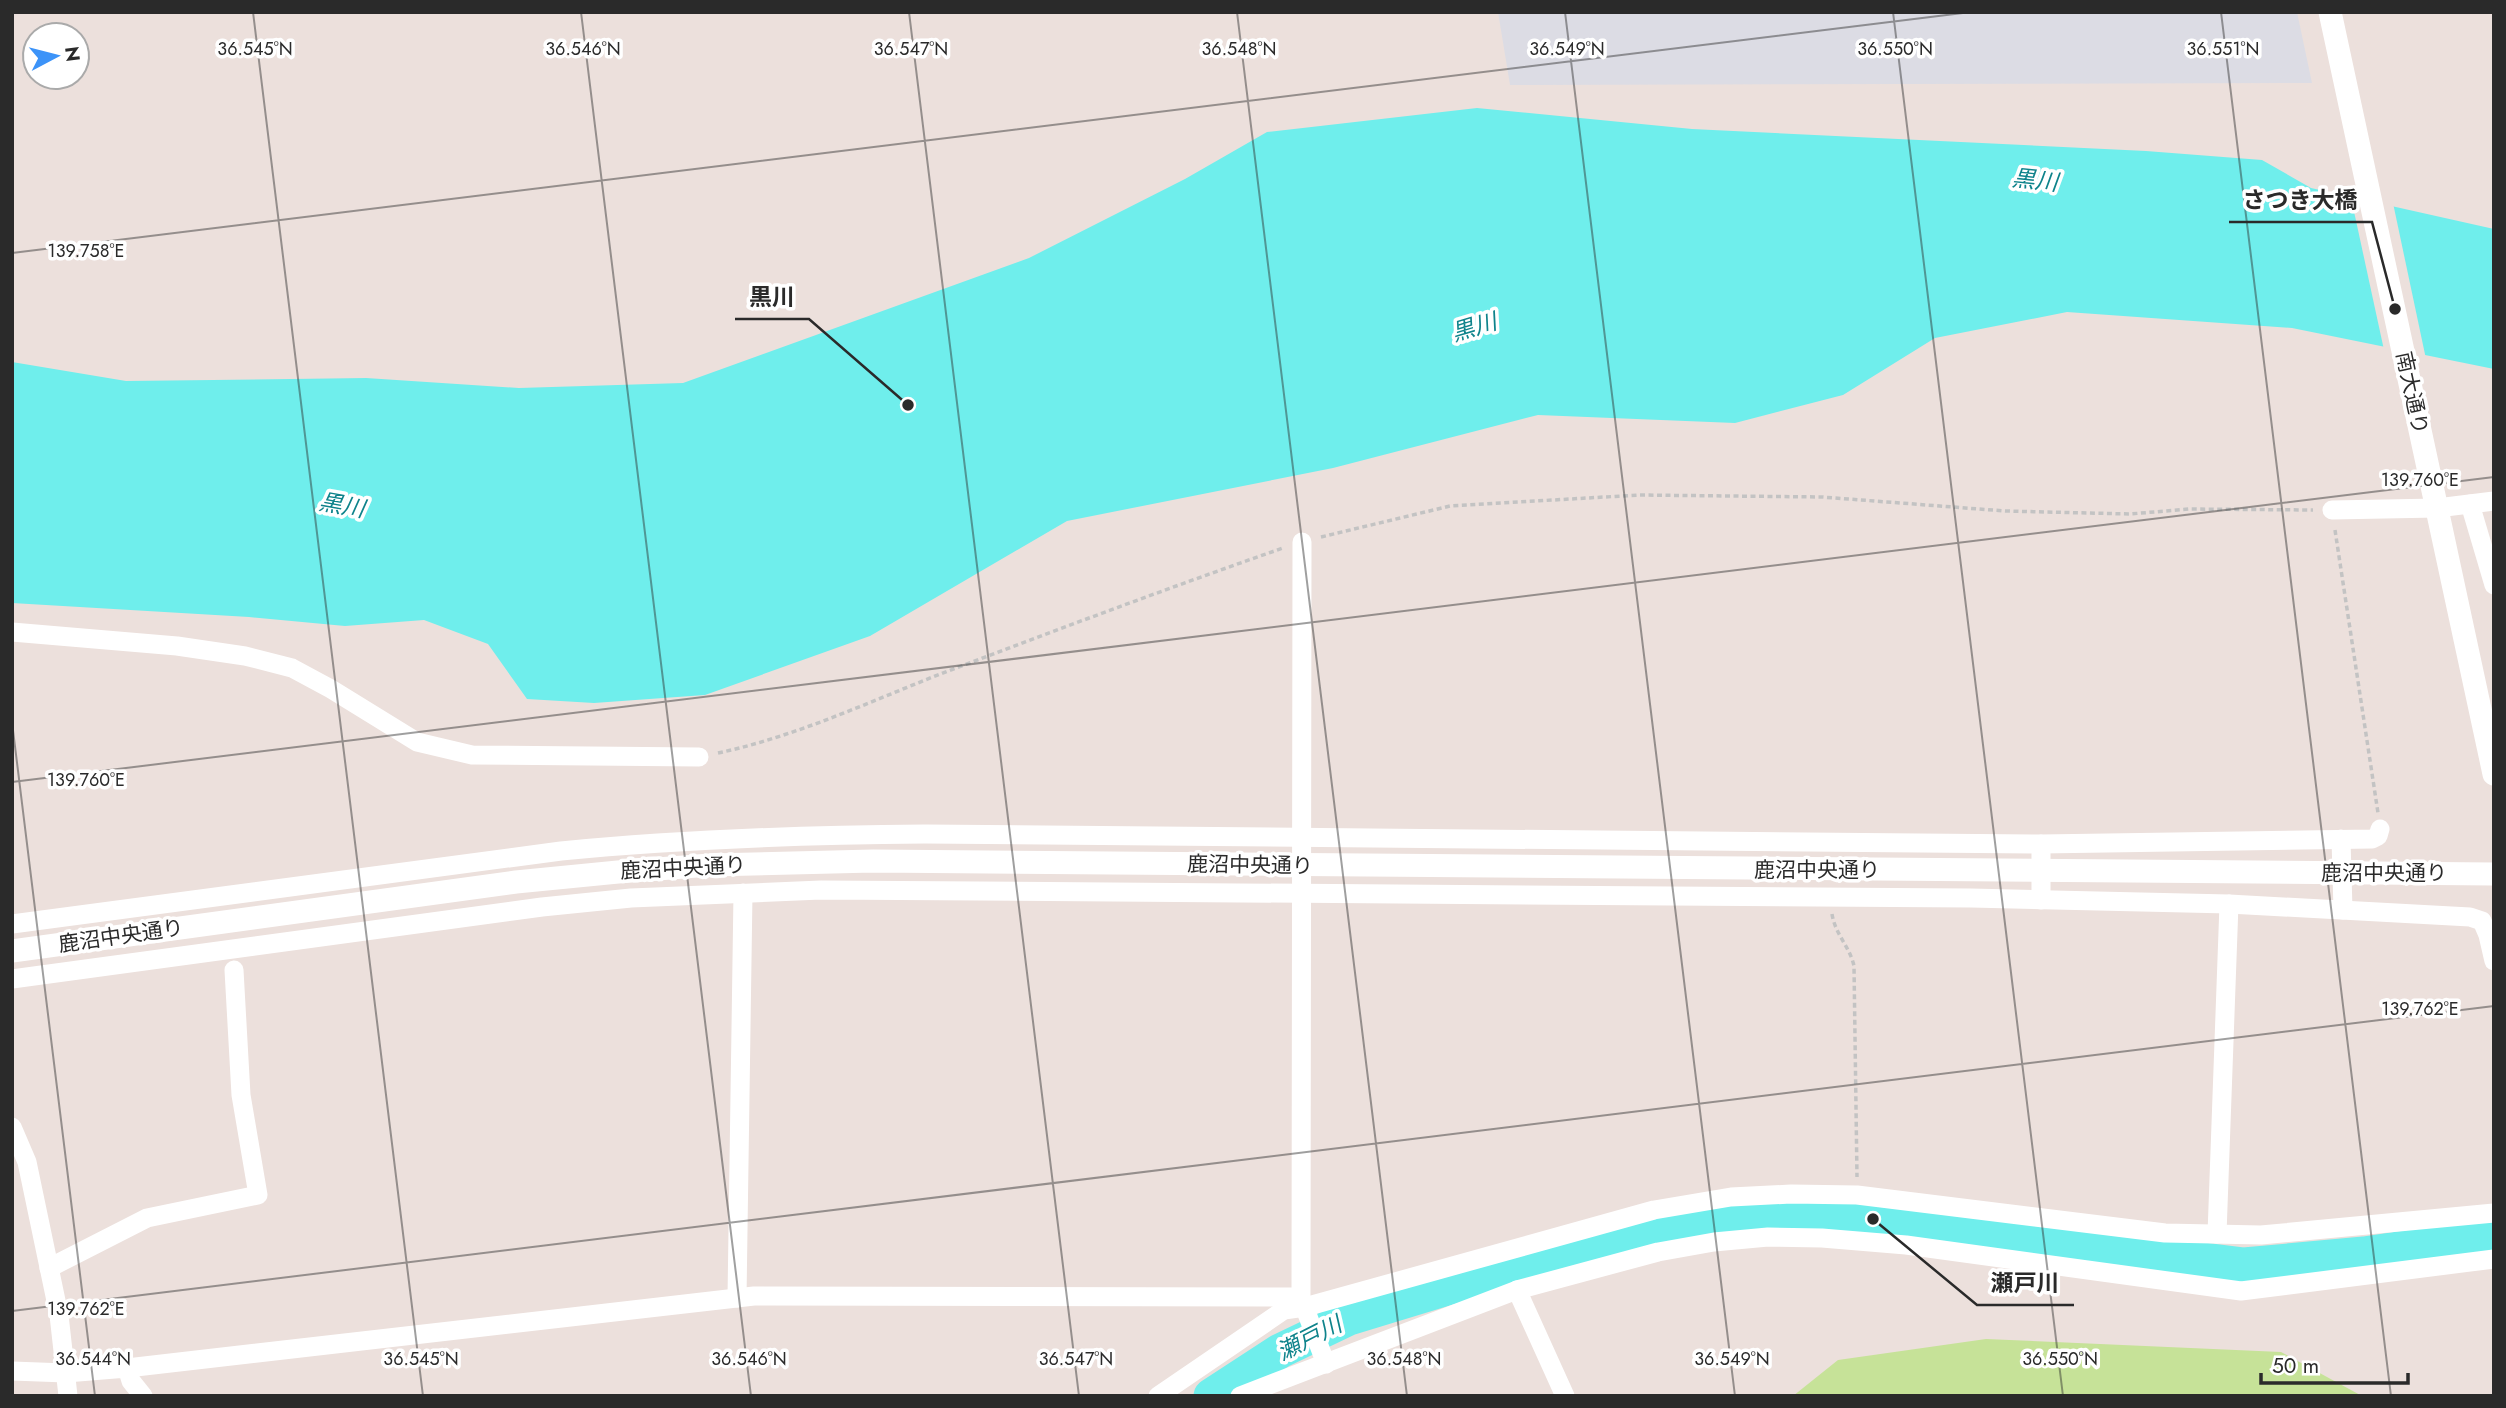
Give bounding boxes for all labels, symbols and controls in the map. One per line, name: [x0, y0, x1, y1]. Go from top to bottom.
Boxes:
north arrow: [21, 21, 91, 91]
text: 36.545°N: [217, 36, 293, 62]
text: 36.546°N: [545, 36, 621, 62]
text: 36.547°N: [874, 36, 948, 62]
text: 36.548°N: [1201, 36, 1277, 62]
text: 36.549°N: [1529, 36, 1605, 62]
text: 36.550°N: [1857, 36, 1933, 62]
text: 36.551°N: [2187, 36, 2259, 62]
text: N: [58, 45, 87, 63]
water label: 黒川: [2010, 161, 2063, 200]
callout: さつき大橋: [2229, 178, 2372, 222]
text: さつき大橋: [2243, 183, 2358, 217]
text: 139.758°E: [48, 238, 124, 264]
callout: 黒川: [735, 275, 809, 319]
text: 黒川: [749, 280, 795, 314]
water label: 黒川: [1447, 303, 1504, 350]
street label: 南大通り: [2389, 349, 2435, 437]
text: 139.760°E: [2381, 467, 2459, 493]
water label: 黒川: [316, 484, 371, 526]
text: 139.760°E: [47, 767, 125, 793]
street label: 鹿沼中央通り: [1187, 849, 1313, 881]
street label: 鹿沼中央通り: [619, 850, 747, 886]
street label: 鹿沼中央通り: [1754, 855, 1880, 885]
street label: 鹿沼中央通り: [2321, 858, 2447, 888]
street label: 鹿沼中央通り: [57, 912, 185, 960]
text: 139.762°E: [2381, 996, 2459, 1022]
callout: 瀬戸川: [1977, 1261, 2074, 1305]
text: 瀬戸川: [1991, 1266, 2060, 1300]
text: 139.762°E: [47, 1296, 125, 1322]
water label: 瀬戸川: [1271, 1306, 1350, 1369]
scale bar: [2261, 1342, 2408, 1386]
text: 36.544°N: [55, 1346, 131, 1372]
text: 36.545°N: [383, 1346, 459, 1372]
text: 36.546°N: [711, 1346, 787, 1372]
text: 36.547°N: [1039, 1346, 1113, 1372]
text: 36.548°N: [1366, 1346, 1442, 1372]
text: 36.549°N: [1694, 1346, 1770, 1372]
text: 36.550°N: [2022, 1346, 2098, 1372]
text: 50 m: [2272, 1351, 2319, 1381]

